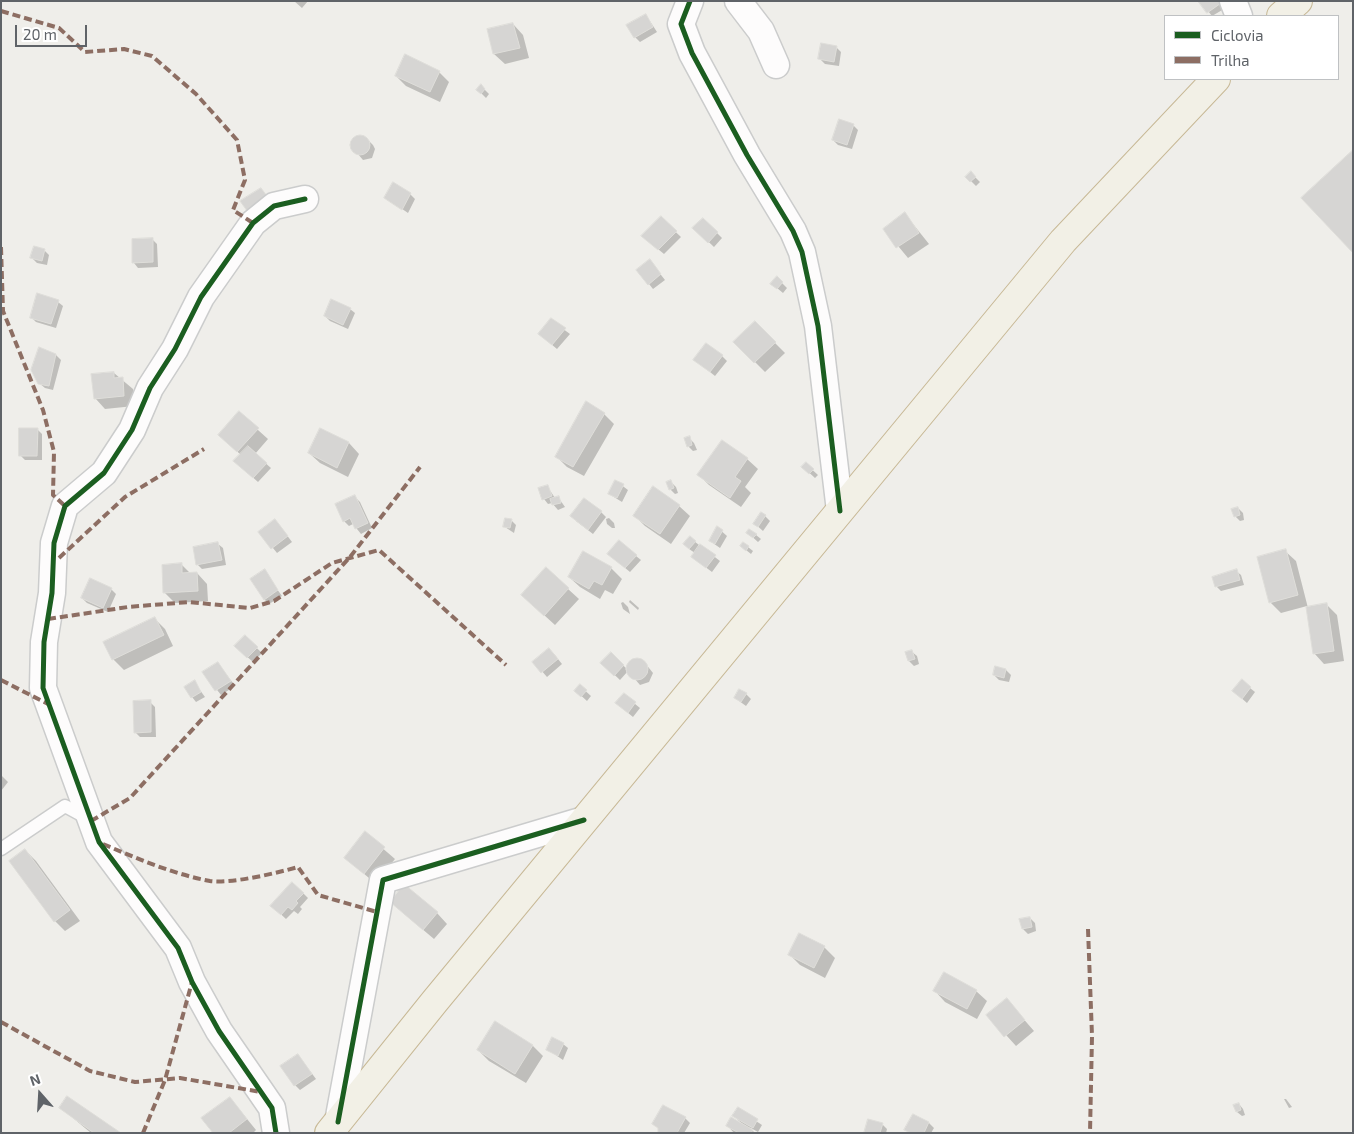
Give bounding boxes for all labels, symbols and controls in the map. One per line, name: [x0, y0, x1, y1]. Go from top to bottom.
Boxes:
scale bar: [18, 15, 90, 47]
legend: [1164, 15, 1339, 80]
text: 20 m: [23, 25, 57, 43]
text: Ciclovia: [1211, 26, 1263, 44]
text: Trilha: [1211, 51, 1249, 69]
north arrow: [15, 1069, 65, 1119]
text: N: [27, 1070, 42, 1089]

